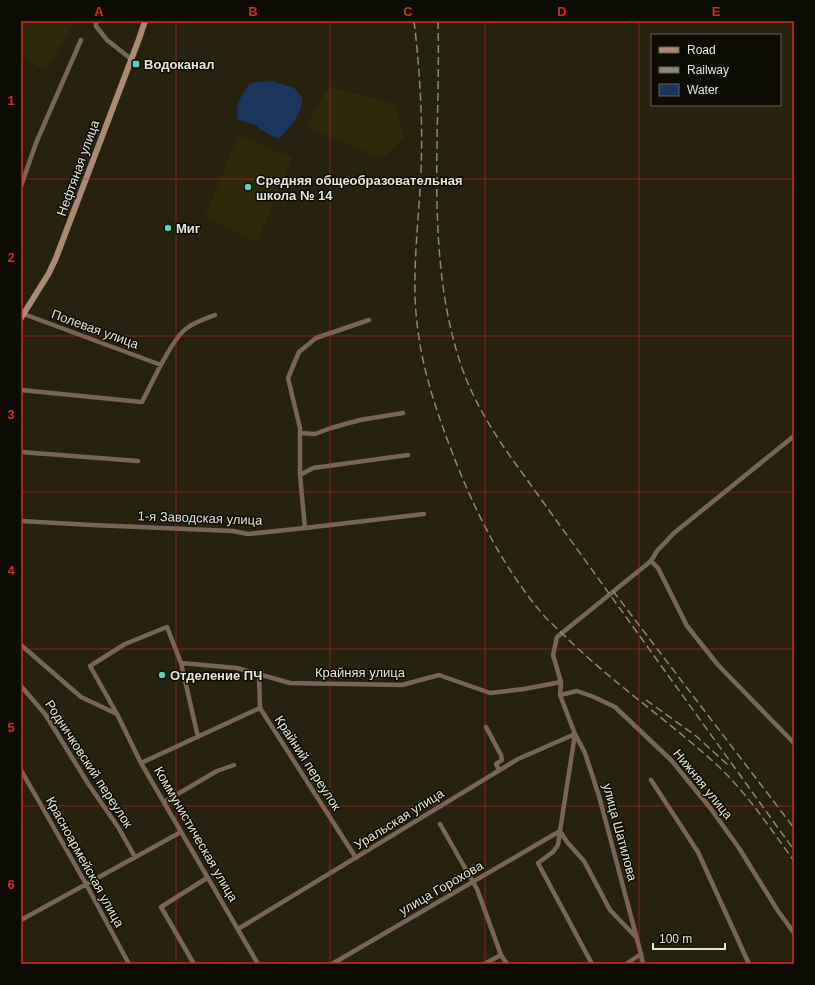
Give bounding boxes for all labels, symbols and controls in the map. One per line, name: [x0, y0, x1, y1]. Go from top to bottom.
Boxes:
text: A: [94, 4, 104, 19]
text: B: [248, 4, 258, 19]
text: C: [403, 4, 413, 19]
text: D: [557, 4, 567, 19]
text: E: [712, 4, 721, 19]
legend: [651, 34, 781, 106]
text: Road: [687, 43, 716, 57]
place label: Водоканал: [144, 57, 214, 72]
marker: Водоканал: [131, 59, 141, 69]
text: Railway: [687, 63, 729, 77]
text: Water: [687, 83, 719, 97]
text: 1: [7, 93, 15, 108]
street label: Нефтяная улица: [54, 117, 103, 218]
place label: Средняя общеобразовательная школа № 14: [256, 173, 463, 203]
marker: Средняя общеобразовательная школа № 14: [243, 182, 253, 192]
place label: Миг: [176, 221, 201, 236]
marker: Миг: [163, 223, 173, 233]
text: 2: [7, 250, 15, 265]
street label: Полевая улица: [49, 306, 141, 352]
text: 3: [7, 407, 15, 422]
street label: 1-я Заводская улица: [137, 508, 263, 528]
text: 4: [7, 563, 15, 578]
street label: Крайняя улица: [315, 665, 406, 680]
place label: Отделение ПЧ: [170, 668, 262, 683]
marker: Отделение ПЧ: [157, 670, 167, 680]
street label: Родничковский переулок: [42, 697, 136, 831]
street label: Крайний переулок: [272, 713, 344, 813]
text: 5: [7, 720, 15, 735]
street label: Нижняя улица: [670, 746, 736, 823]
street label: Коммунистическая улица: [151, 764, 241, 905]
street label: улица Шатилова: [600, 782, 640, 883]
street label: Уральская улица: [352, 785, 447, 853]
street label: Красноармейская улица: [43, 794, 128, 931]
street label: улица Горохова: [396, 857, 486, 918]
text: 6: [7, 877, 15, 892]
scale bar: [653, 925, 725, 951]
text: 100 m: [659, 932, 692, 946]

